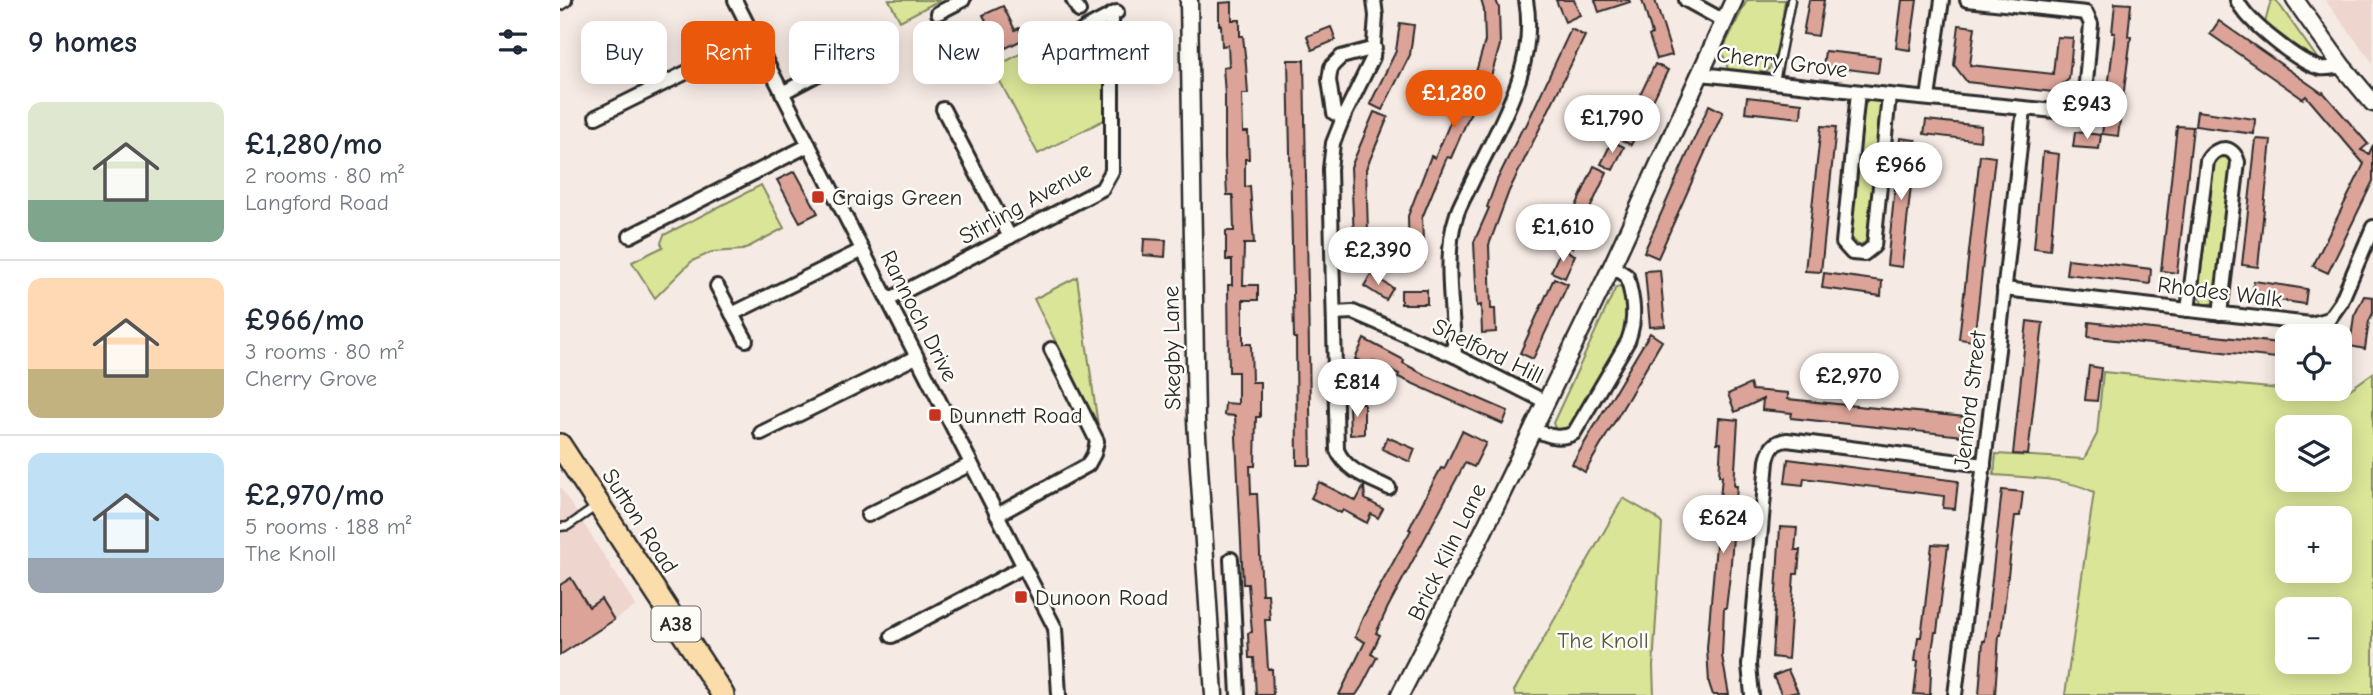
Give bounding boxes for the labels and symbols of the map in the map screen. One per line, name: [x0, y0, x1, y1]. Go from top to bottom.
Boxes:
street label: Cherry Grove: [1715, 41, 1849, 83]
pin: £1,280: [1397, 71, 1511, 130]
pin: £943: [2046, 82, 2128, 141]
pin: £1,790: [1555, 96, 1669, 155]
pin: £966: [1860, 142, 1942, 202]
street label: Stirling Avenue: [954, 156, 1096, 250]
place label: Craigs Green: [832, 184, 962, 211]
marker: Craigs Green: [810, 189, 826, 205]
pin: £1,610: [1506, 204, 1620, 264]
pin: £2,390: [1321, 228, 1435, 287]
street label: Rannoch Drive: [874, 246, 964, 386]
street label: Rhodes Walk: [2156, 271, 2284, 313]
street label: Skegby Lane: [1157, 286, 1187, 410]
street label: Shelford Hill: [1428, 313, 1548, 389]
street label: Jenford Street: [1948, 328, 1992, 471]
pin: £2,970: [1792, 354, 1906, 413]
pin: £814: [1316, 360, 1398, 419]
place label: Dunnett Road: [949, 402, 1083, 429]
marker: Dunnett Road: [927, 407, 943, 423]
street label: Sutton Road: [596, 464, 684, 578]
street label: Brick Kiln Lane: [1402, 479, 1492, 625]
pin: £624: [1682, 496, 1764, 555]
place label: Dunoon Road: [1035, 584, 1168, 611]
marker: Dunoon Road: [1013, 589, 1029, 605]
road number: A38: [652, 606, 700, 642]
park label: The Knoll: [1557, 627, 1649, 654]

